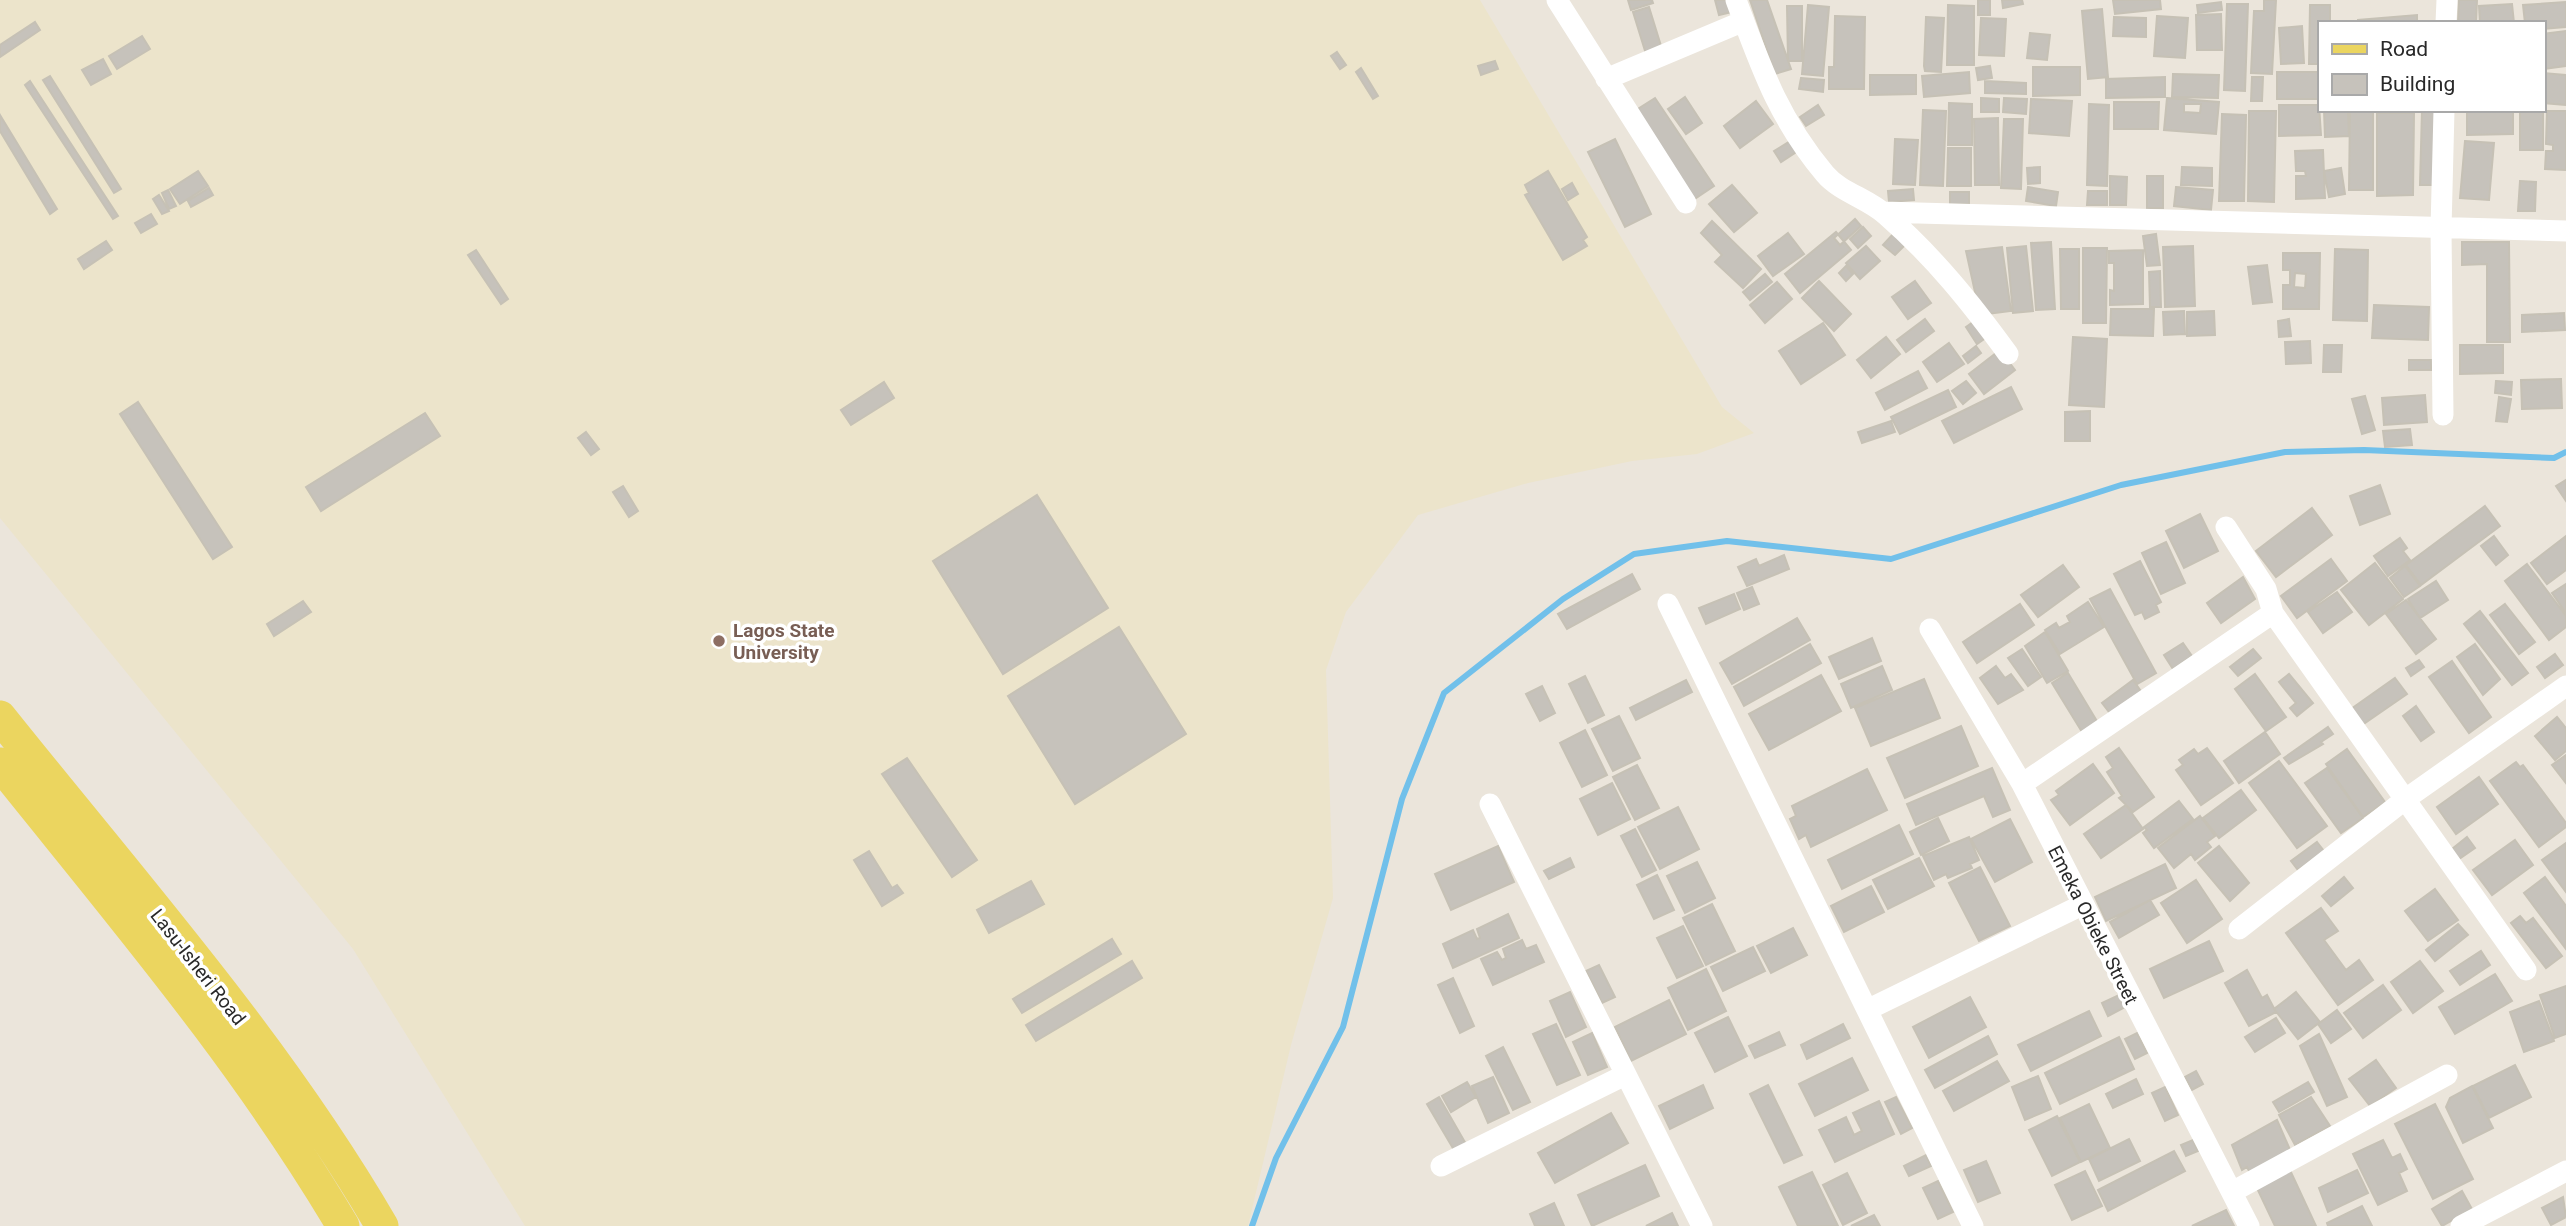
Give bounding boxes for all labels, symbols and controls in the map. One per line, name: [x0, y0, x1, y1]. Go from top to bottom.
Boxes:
legend: [2318, 21, 2545, 112]
text: Road: [2380, 37, 2428, 61]
text: Building: [2380, 72, 2455, 96]
place label: Lagos State University: [733, 619, 835, 664]
marker: Lagos State University: [711, 633, 727, 649]
street label: Emeka Obieke Street: [2043, 842, 2143, 1008]
street label: Lasu-Isheri Road: [146, 904, 250, 1030]

